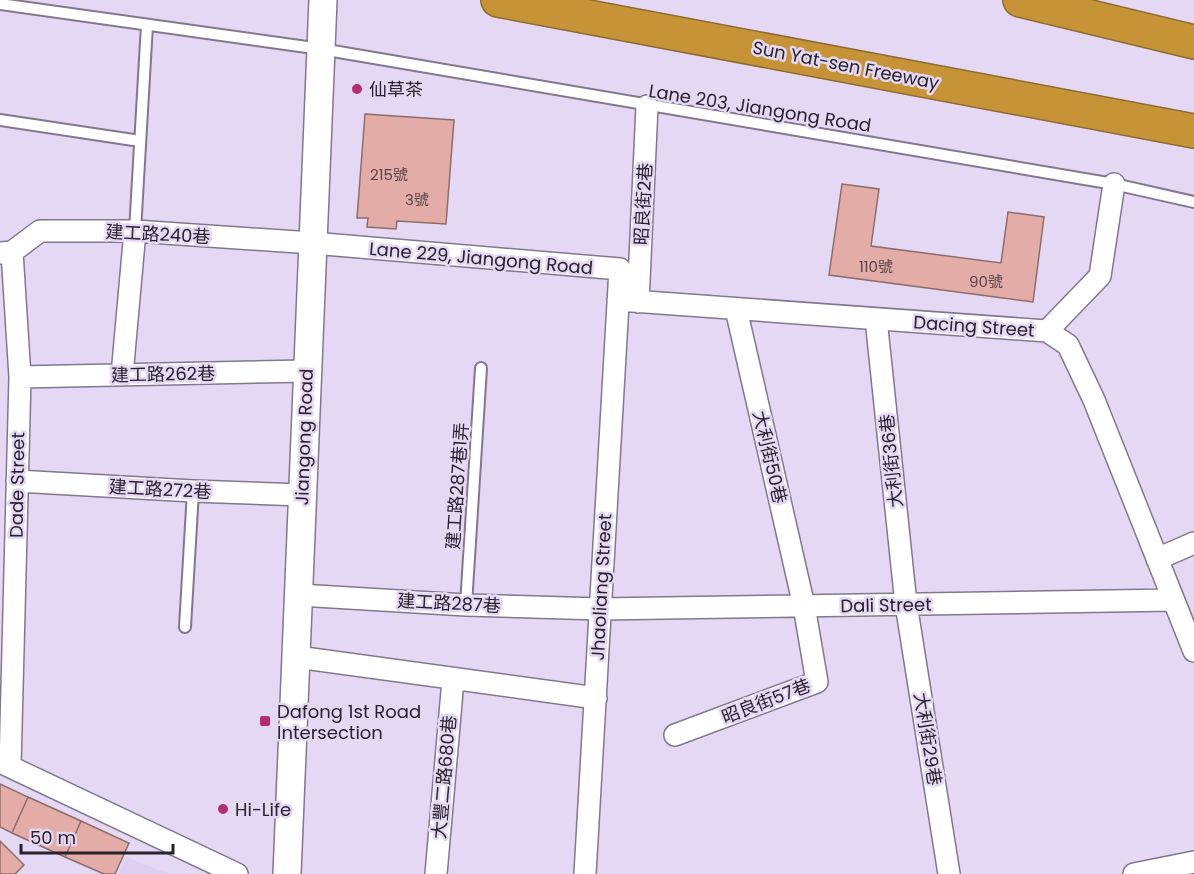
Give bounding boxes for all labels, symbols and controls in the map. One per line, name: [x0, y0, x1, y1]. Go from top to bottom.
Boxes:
street label: Sun Yat-sen Freeway: [751, 35, 941, 95]
place label: 仙草茶: [369, 77, 423, 102]
street label: Lane 203, Jiangong Road: [647, 78, 873, 138]
marker: 仙草茶: [350, 82, 364, 96]
street label: 昭良街2巷: [628, 162, 658, 246]
house number: 215號: [370, 164, 408, 185]
house number: 3號: [405, 189, 429, 210]
street label: 建工路240巷: [105, 219, 211, 249]
street label: Lane 229, Jiangong Road: [368, 236, 594, 280]
house number: 110號: [859, 256, 893, 277]
house number: 90號: [969, 271, 1003, 292]
street label: Dacing Street: [913, 309, 1035, 343]
street label: 建工路262巷: [111, 361, 215, 387]
street label: Jiangong Road: [289, 368, 319, 506]
street label: 大利街50巷: [747, 408, 793, 506]
street label: 大利街36巷: [874, 413, 908, 509]
street label: 建工路287巷1弄: [440, 422, 474, 550]
street label: Dade Street: [4, 432, 30, 538]
street label: 建工路272巷: [108, 474, 212, 504]
street label: Jhaoliang Street: [585, 513, 617, 661]
street label: 建工路287巷: [397, 588, 501, 618]
street label: Dali Street: [840, 592, 932, 618]
street label: 昭良街57巷: [718, 673, 814, 729]
street label: 大利街29巷: [908, 691, 948, 787]
place label: Dafong 1st Road Intersection: [277, 699, 421, 745]
marker: Dafong 1st Road Intersection: [258, 714, 272, 728]
street label: 大豐二路680巷: [426, 714, 462, 840]
place label: Hi-Life: [235, 797, 291, 822]
marker: Hi-Life: [216, 802, 230, 816]
scale bar: [21, 817, 172, 855]
text: 50 m: [30, 825, 76, 850]

